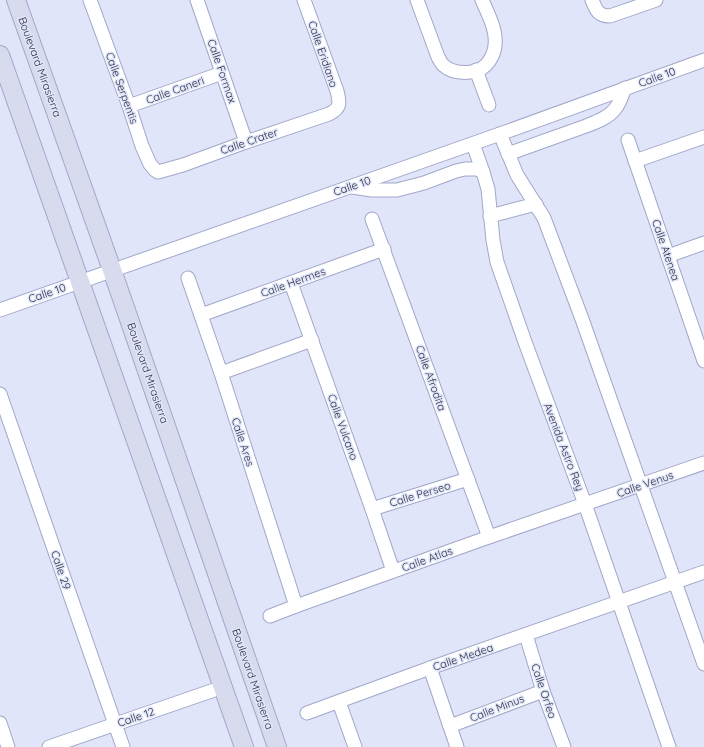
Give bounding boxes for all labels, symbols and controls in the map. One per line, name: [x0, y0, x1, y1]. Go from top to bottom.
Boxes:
street label: Boulevard Mirasierra: [15, 15, 65, 119]
street label: Calle Eridiano: [305, 19, 341, 89]
street label: Calle Formax: [204, 37, 240, 105]
street label: Calle Serpentis: [103, 50, 141, 126]
street label: Calle 10: [636, 64, 678, 90]
street label: Calle Caneri: [144, 73, 206, 107]
street label: Calle Crater: [218, 124, 280, 157]
street label: Calle 10: [331, 173, 373, 199]
street label: Calle Atenea: [649, 217, 683, 283]
street label: Calle Hermes: [259, 264, 327, 300]
street label: Calle 10: [26, 280, 68, 306]
street label: Boulevard Mirasierra: [124, 321, 172, 425]
street label: Calle Afrodita: [413, 343, 449, 413]
street label: Calle Vulcano: [325, 392, 362, 462]
street label: Avenida Astro Rey: [541, 401, 587, 493]
street label: Calle Ares: [229, 416, 257, 468]
street label: Calle Venus: [615, 468, 675, 500]
street label: Calle Perseo: [388, 478, 452, 510]
street label: Calle Atlas: [400, 543, 454, 575]
street label: Calle 29: [48, 549, 74, 591]
street label: Boulevard Mirasierra: [229, 627, 277, 731]
street label: Calle Medea: [431, 640, 495, 674]
street label: Calle Orfeo: [528, 662, 560, 721]
street label: Calle Minus: [468, 691, 526, 725]
street label: Calle 12: [116, 704, 156, 730]

